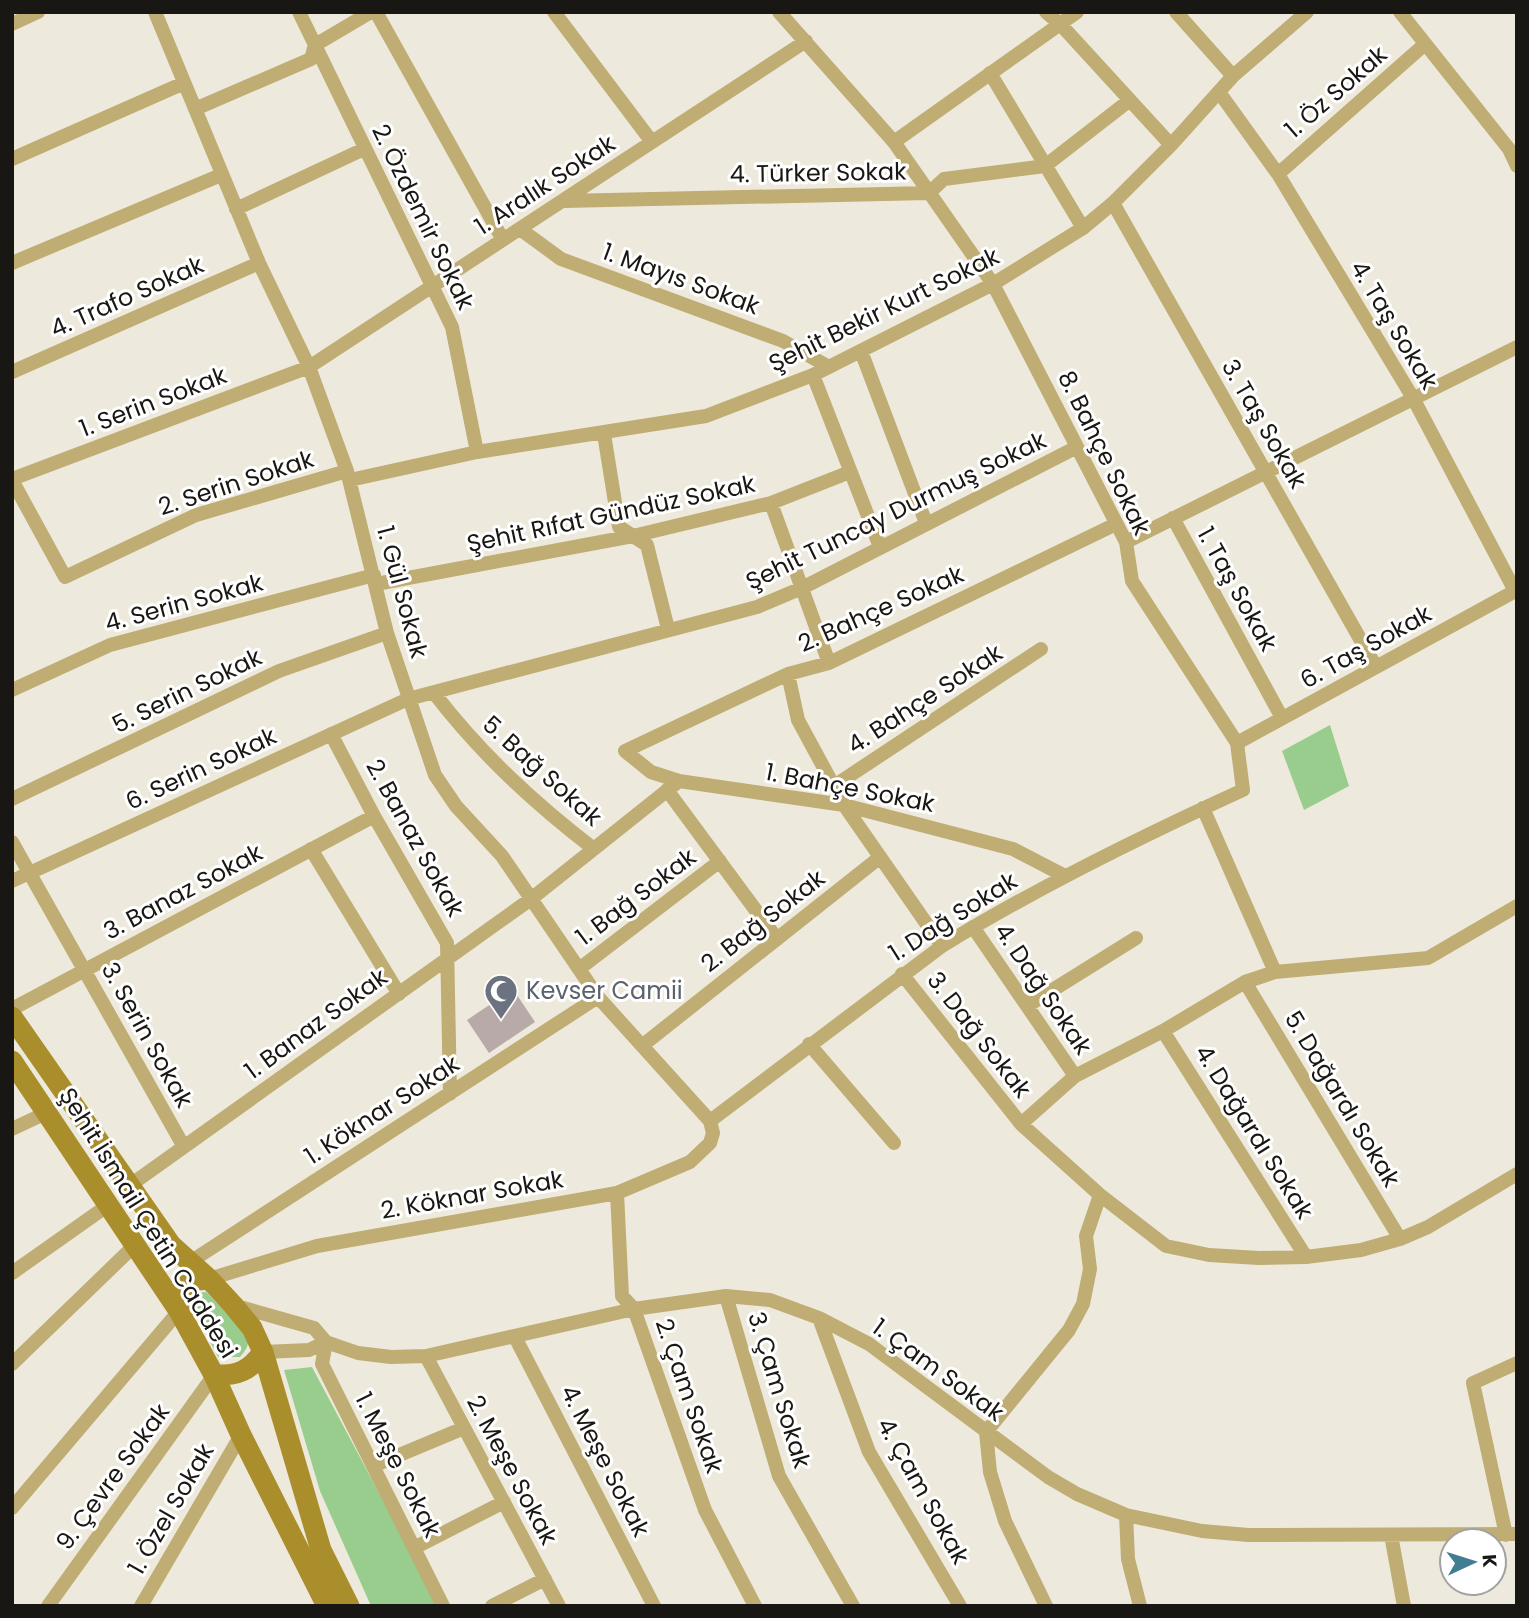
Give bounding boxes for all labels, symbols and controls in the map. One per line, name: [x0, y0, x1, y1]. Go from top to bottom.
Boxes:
street label: 1. Öz Sokak: [1277, 38, 1394, 145]
street label: 2. Özdemir Sokak: [364, 119, 483, 316]
street label: 1. Aralık Sokak: [468, 126, 622, 242]
street label: 4. Türker Sokak: [729, 154, 907, 191]
street label: 1. Mayıs Sokak: [598, 235, 765, 322]
street label: Şehit Bekir Kurt Sokak: [763, 239, 1005, 380]
street label: 4. Trafo Sokak: [45, 248, 209, 345]
street label: 4. Taş Sokak: [1343, 254, 1446, 396]
street label: 3. Taş Sokak: [1214, 353, 1315, 495]
street label: 1. Serin Sokak: [74, 358, 232, 445]
street label: 8. Bahçe Sokak: [1050, 365, 1159, 541]
street label: Şehit Tuncay Durmuş Sokak: [740, 423, 1052, 598]
street label: 2. Serin Sokak: [154, 442, 318, 523]
street label: Şehit Rıfat Gündüz Sokak: [464, 467, 759, 560]
street label: 1. Taş Sokak: [1190, 521, 1286, 658]
street label: 1. Gül Sokak: [369, 522, 436, 662]
street label: 2. Bahçe Sokak: [793, 557, 969, 660]
street label: 4. Serin Sokak: [101, 565, 267, 639]
street label: 6. Taş Sokak: [1294, 597, 1438, 696]
street label: 4. Bahçe Sokak: [841, 636, 1009, 761]
street label: 5. Serin Sokak: [107, 640, 268, 741]
street label: 5. Bağ Sokak: [475, 708, 610, 834]
street label: 6. Serin Sokak: [120, 719, 282, 818]
street label: 2. Banaz Sokak: [358, 753, 473, 923]
street label: 1. Bahçe Sokak: [763, 755, 938, 820]
street label: 3. Banaz Sokak: [97, 835, 269, 947]
street label: 1. Bağ Sokak: [569, 840, 703, 953]
street label: 2. Bağ Sokak: [694, 861, 832, 980]
street label: 1. Dağ Sokak: [882, 864, 1024, 969]
street label: 4. Dağ Sokak: [987, 916, 1100, 1062]
street label: 3. Serin Sokak: [94, 956, 201, 1114]
street label: 1. Banaz Sokak: [237, 960, 394, 1087]
street label: 3. Dağ Sokak: [920, 965, 1040, 1105]
mosque icon: Kevser Camii: [482, 972, 520, 1021]
place label: Kevser Camii: [526, 974, 683, 1007]
street label: 5. Dağardı Sokak: [1277, 1005, 1408, 1194]
street label: 4. Dağardı Sokak: [1187, 1038, 1322, 1226]
street label: 1. Köknar Sokak: [298, 1047, 466, 1172]
street label: Şehit İsmail Çetin Caddesi: [51, 1081, 245, 1364]
street label: 2. Köknar Sokak: [378, 1162, 566, 1227]
street label: 3. Çam Sokak: [740, 1308, 819, 1473]
street label: 1. Çam Sokak: [866, 1311, 1011, 1429]
street label: 2. Çam Sokak: [648, 1314, 732, 1478]
street label: 4. Meşe Sokak: [553, 1379, 658, 1543]
street label: 1. Meşe Sokak: [348, 1386, 450, 1544]
street label: 2. Meşe Sokak: [459, 1389, 566, 1551]
street label: 9. Çevre Sokak: [48, 1396, 177, 1557]
street label: 4. Çam Sokak: [870, 1412, 978, 1571]
street label: 1. Özel Sokak: [120, 1437, 222, 1580]
north arrow: [1438, 1527, 1508, 1597]
text: K: [1476, 1553, 1503, 1568]

